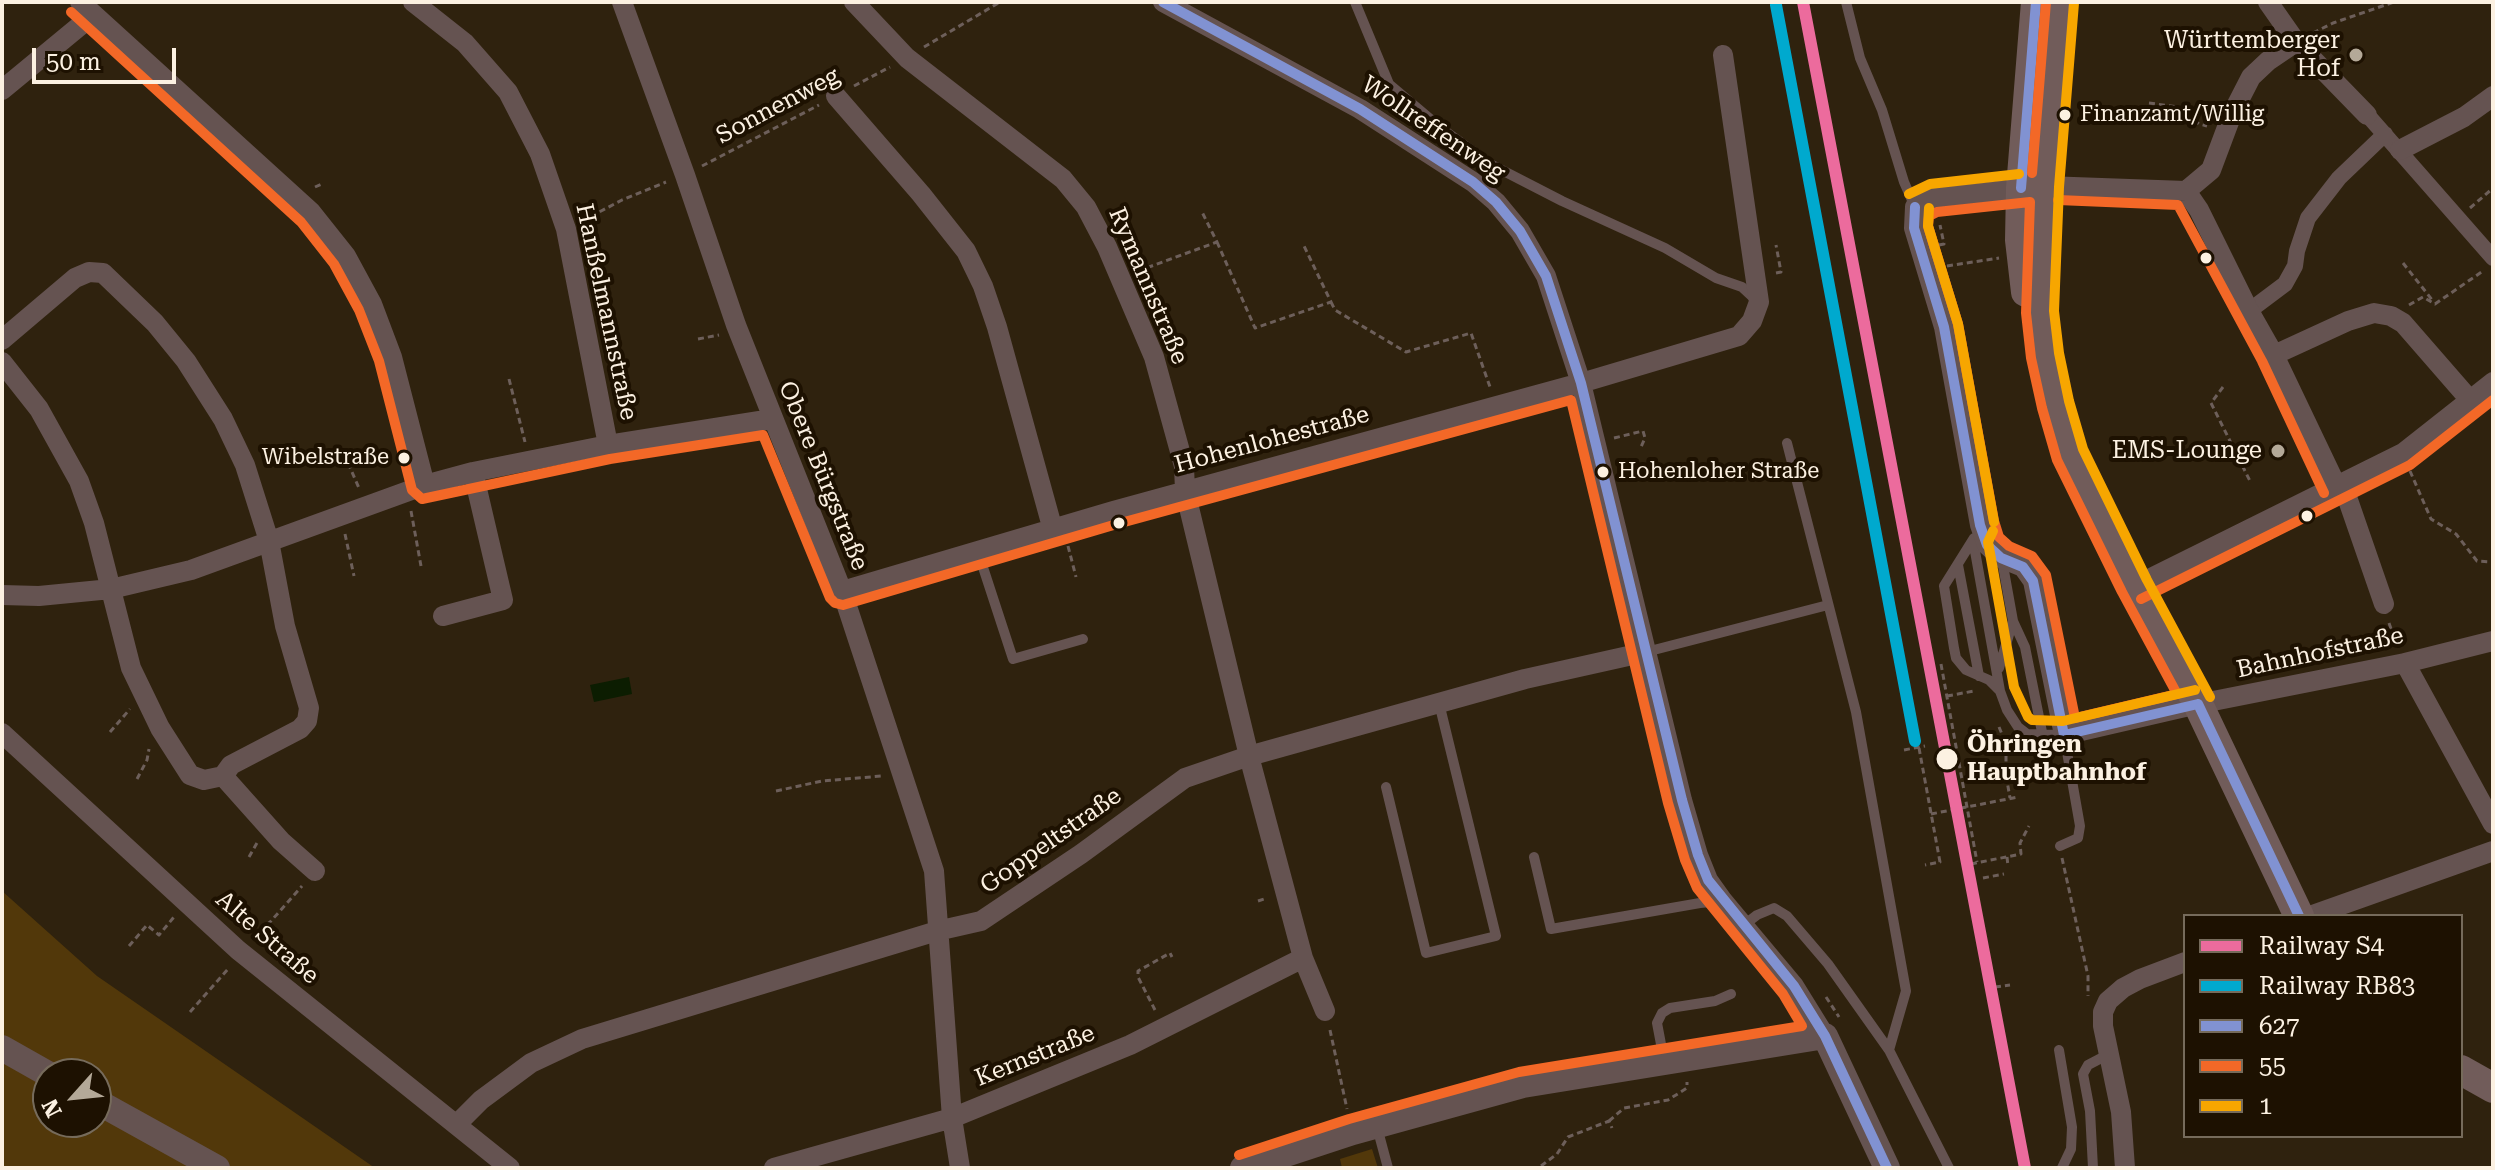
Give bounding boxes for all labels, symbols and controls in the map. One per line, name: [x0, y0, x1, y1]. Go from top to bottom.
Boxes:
place label: Württemberger Hof: [2164, 27, 2340, 83]
scale bar: [36, 32, 180, 82]
marker: Württemberger Hof: [2347, 46, 2365, 64]
text: 50 m: [46, 48, 101, 76]
street label: Sonnenweg: [711, 61, 845, 151]
street label: Wollreffenweg: [1356, 70, 1510, 188]
place label: Finanzamt/Willig: [2080, 102, 2264, 128]
marker: Finanzamt/Willig: [2057, 107, 2073, 123]
street label: Hanßelmannstraße: [569, 201, 643, 423]
street label: Rymannstraße: [1102, 203, 1194, 369]
unlabelled marker: [2198, 250, 2214, 266]
street label: Obere Bürgstraße: [772, 377, 874, 575]
street label: Hohenlohestraße: [1172, 400, 1372, 480]
place label: EMS-Lounge: [2112, 437, 2262, 465]
marker: EMS-Lounge: [2269, 442, 2287, 460]
place label: Wibelstraße: [262, 445, 389, 471]
marker: Wibelstraße: [396, 450, 412, 466]
place label: Hohenloher Straße: [1618, 459, 1819, 485]
marker: Hohenloher Straße: [1595, 464, 1611, 480]
unlabelled marker: [2299, 508, 2315, 524]
unlabelled marker: [1111, 515, 1127, 531]
street label: Bahnhofstraße: [2234, 621, 2406, 685]
place label: Öhringen Hauptbahnhof: [1967, 731, 2146, 787]
marker: Öhringen Hauptbahnhof: [1934, 746, 1960, 772]
street label: Goppeltstraße: [975, 782, 1127, 900]
street label: Alte Straße: [210, 885, 324, 991]
legend: [2183, 914, 2463, 1138]
text: Railway S4: [2259, 932, 2384, 960]
text: Railway RB83: [2259, 972, 2415, 1000]
text: 627: [2259, 1012, 2299, 1040]
street label: Kernstraße: [971, 1019, 1099, 1093]
text: 55: [2259, 1052, 2286, 1080]
north arrow: [32, 1058, 112, 1138]
text: 1: [2259, 1092, 2272, 1120]
text: N: [37, 1095, 67, 1121]

